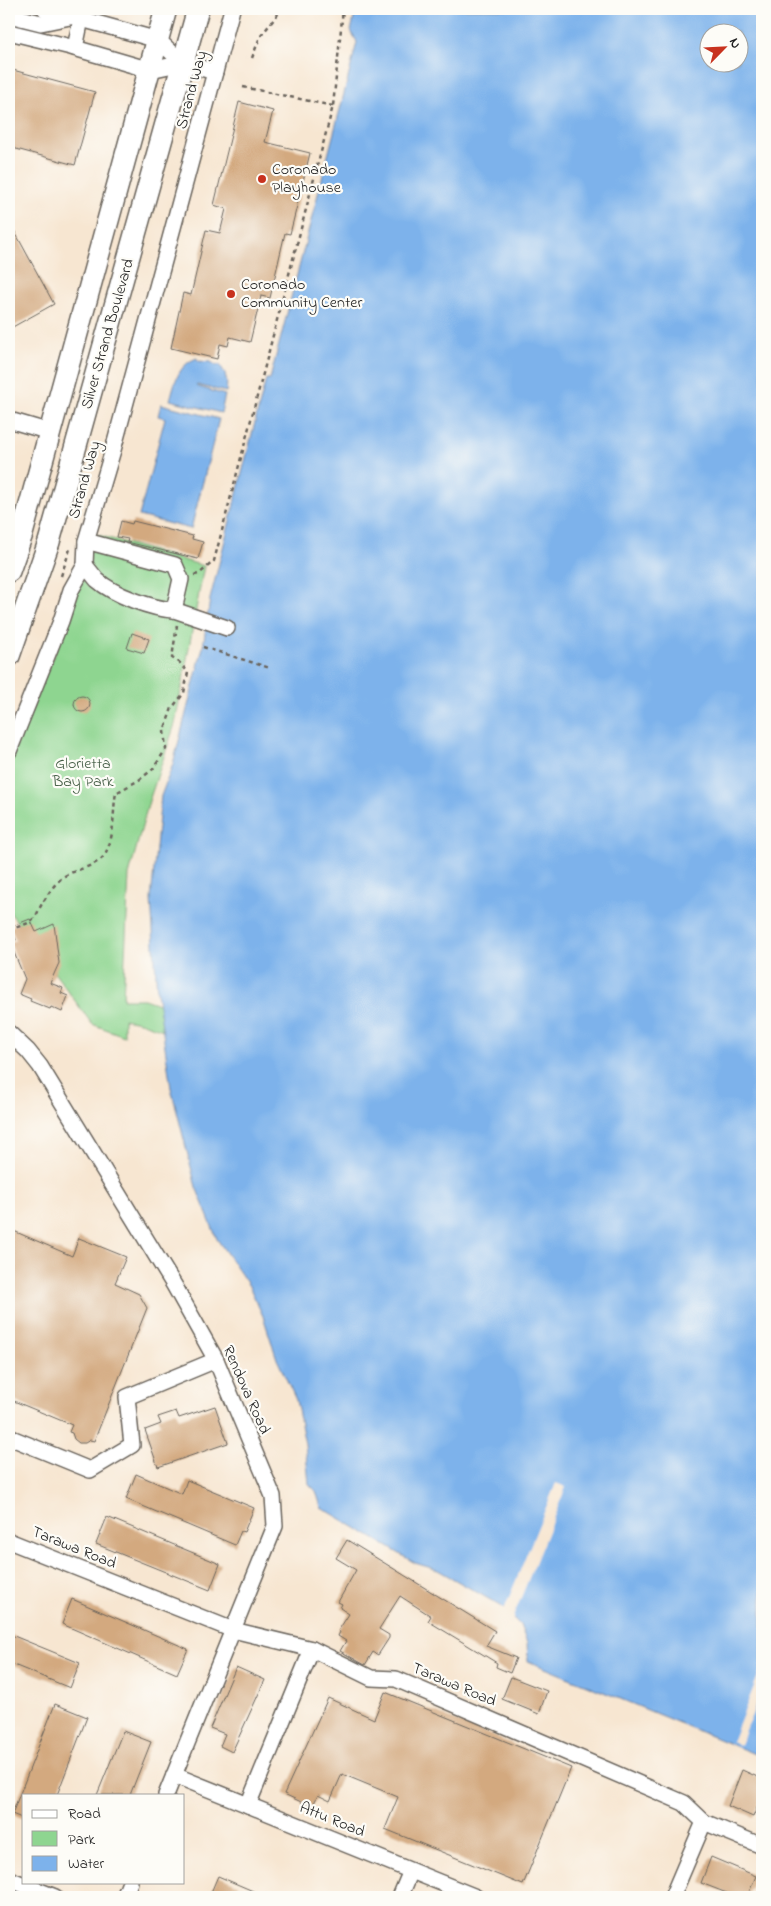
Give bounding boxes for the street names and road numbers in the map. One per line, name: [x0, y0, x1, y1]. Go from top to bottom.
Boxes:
street label: Strand Way: [170, 48, 214, 132]
street label: Silver Strand Boulevard: [75, 256, 141, 412]
street label: Strand Way: [62, 438, 108, 522]
street label: Rendova Road: [216, 1342, 276, 1438]
street label: Tarawa Road: [28, 1520, 120, 1576]
street label: Tarawa Road: [408, 1656, 500, 1714]
street label: Attu Road: [296, 1796, 368, 1844]

